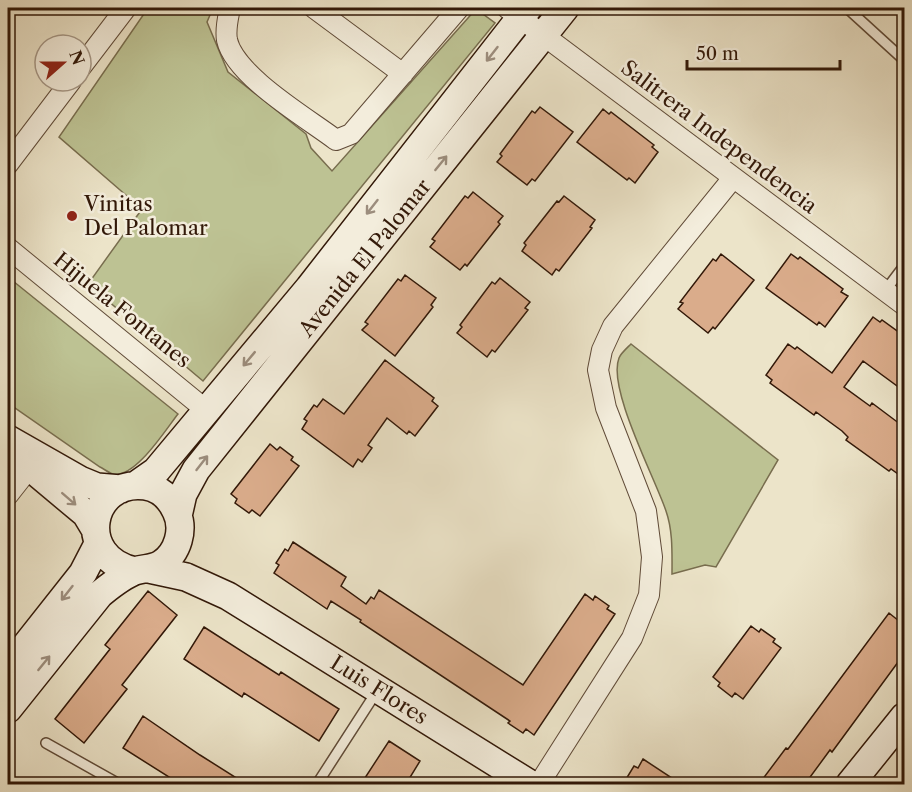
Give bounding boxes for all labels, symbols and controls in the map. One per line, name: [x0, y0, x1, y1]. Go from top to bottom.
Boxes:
north arrow: [33, 33, 93, 93]
scale bar: [687, 33, 840, 71]
text: 50 m: [696, 43, 739, 65]
one-way arrow: [486, 45, 499, 61]
text: N: [65, 48, 89, 68]
street label: Salitrera Independencia: [616, 55, 823, 219]
one-way arrow: [435, 155, 448, 171]
street label: Avenida El Palomar: [293, 174, 436, 342]
place label: Vinitas Del Palomar: [83, 191, 208, 240]
one-way arrow: [366, 199, 379, 215]
marker: Vinitas Del Palomar: [65, 209, 79, 223]
street label: Hijuela Fontanes: [49, 247, 196, 373]
one-way arrow: [243, 351, 256, 367]
one-way arrow: [195, 456, 208, 472]
one-way arrow: [61, 492, 76, 506]
one-way arrow: [61, 584, 74, 600]
street label: Luis Flores: [326, 650, 433, 729]
one-way arrow: [38, 655, 51, 671]

